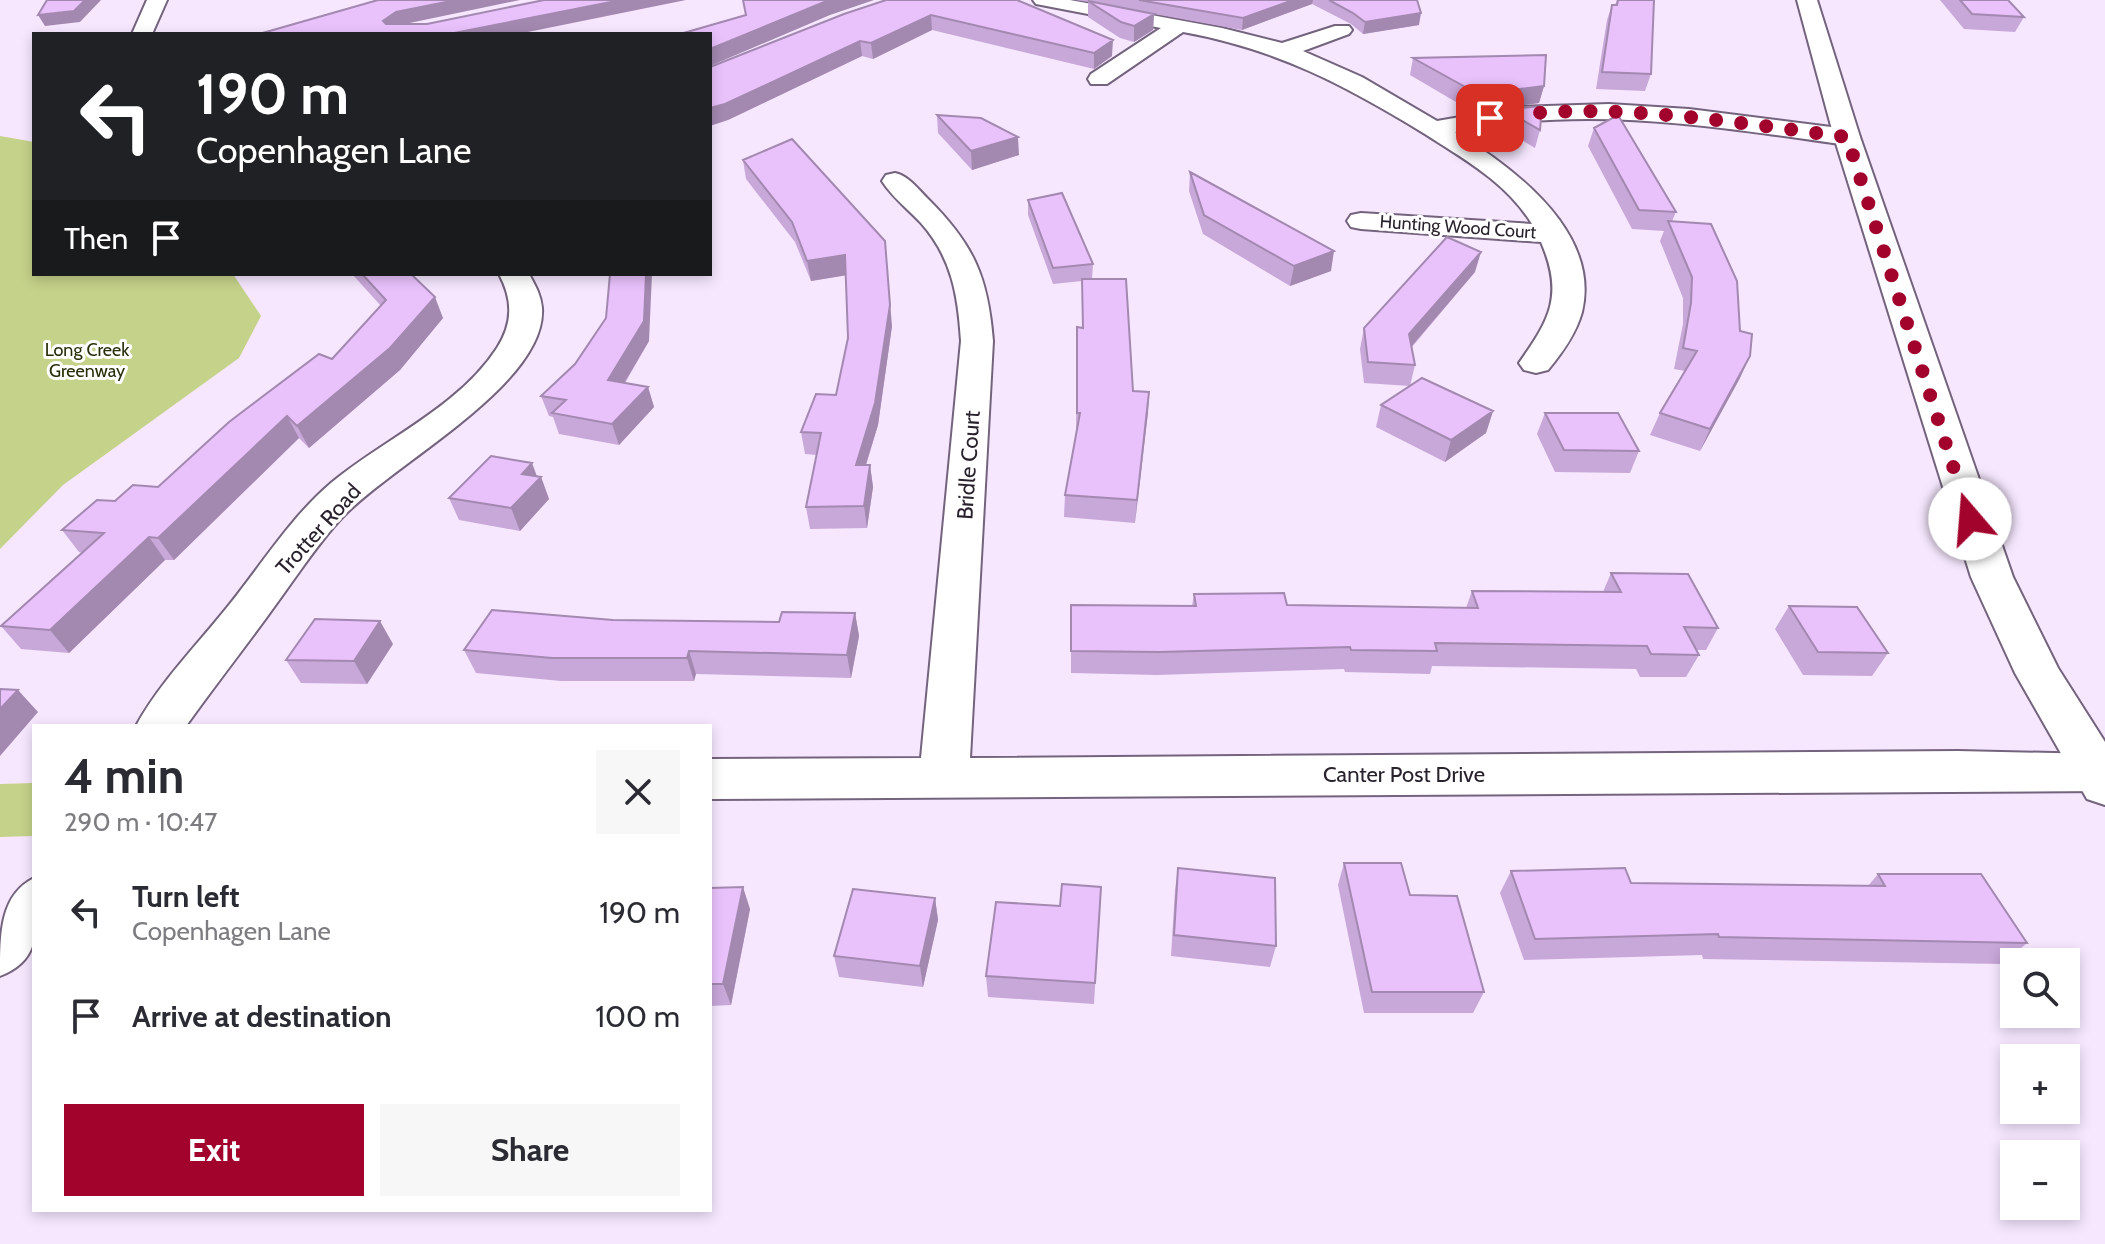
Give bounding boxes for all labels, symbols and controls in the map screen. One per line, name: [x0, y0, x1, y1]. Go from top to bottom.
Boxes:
text: 190 m: [196, 60, 349, 128]
icon: left: [64, 64, 168, 168]
pin: [1456, 84, 1524, 152]
icon: arrive: [1468, 96, 1512, 140]
text: Copenhagen Lane: [196, 128, 471, 172]
street label: Hunting Wood Court: [1379, 211, 1537, 243]
icon: arrive: [144, 216, 188, 260]
text: Then: [64, 220, 128, 257]
park label: Long Creek Greenway: [45, 339, 130, 382]
street label: Bridle Court: [951, 409, 986, 521]
position arrow: [1928, 477, 2012, 561]
street label: Trotter Road: [270, 478, 367, 581]
text: 4 min: [64, 747, 184, 805]
button: close: [596, 750, 680, 834]
street label: Canter Post Drive: [1323, 761, 1485, 788]
text: 290 m · 10:47: [64, 806, 217, 838]
text: Turn left: [132, 878, 240, 915]
icon: left: [64, 890, 108, 934]
text: 190 m: [599, 894, 680, 931]
text: Copenhagen Lane: [132, 915, 331, 947]
map controls: [2000, 948, 2080, 1220]
button: search: [2000, 948, 2080, 1028]
icon: arrive: [64, 994, 108, 1038]
text: Arrive at destination: [132, 998, 392, 1035]
text: 100 m: [595, 998, 680, 1035]
button: +: [2000, 1044, 2080, 1124]
button: Exit: [64, 1104, 364, 1196]
button: Share: [380, 1104, 680, 1196]
button: −: [2000, 1140, 2080, 1220]

